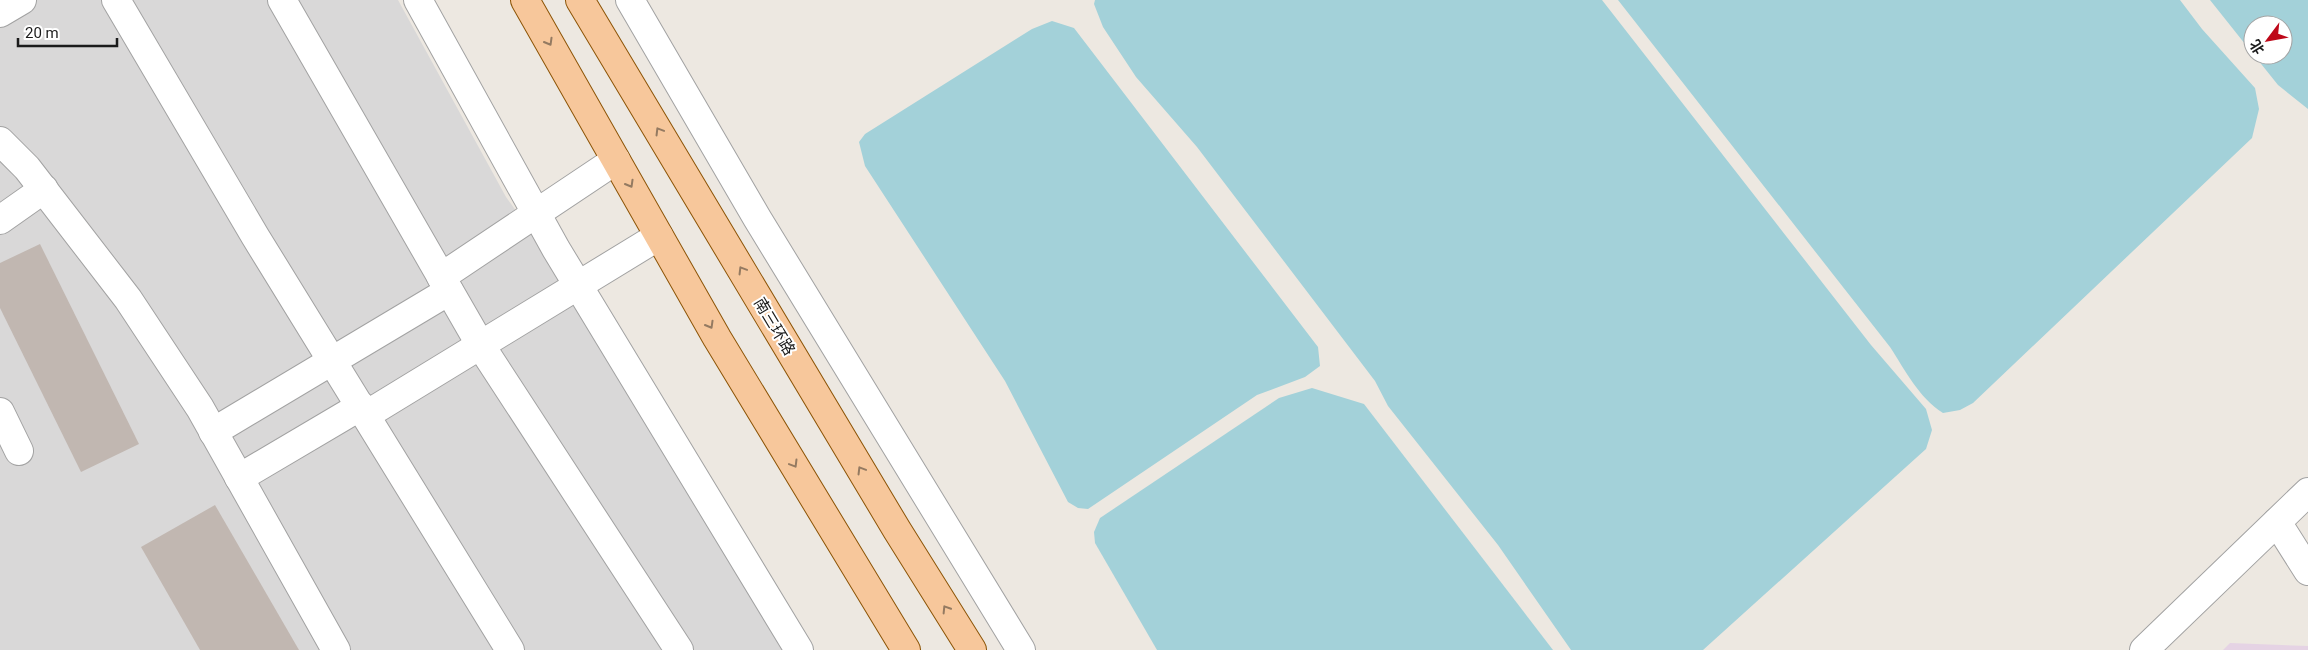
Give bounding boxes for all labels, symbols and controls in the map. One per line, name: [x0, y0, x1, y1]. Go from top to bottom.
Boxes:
scale bar: [18, 15, 116, 47]
north arrow: [2243, 15, 2293, 65]
text: 20 m: [25, 24, 59, 42]
one-way arrow: [543, 37, 553, 46]
text: 北: [2246, 37, 2267, 57]
one-way arrow: [655, 127, 665, 136]
one-way arrow: [623, 178, 633, 187]
one-way arrow: [738, 267, 748, 276]
street label: 南三环路: [750, 294, 799, 359]
one-way arrow: [704, 319, 714, 328]
one-way arrow: [787, 459, 797, 468]
one-way arrow: [858, 466, 868, 475]
one-way arrow: [943, 605, 952, 614]

